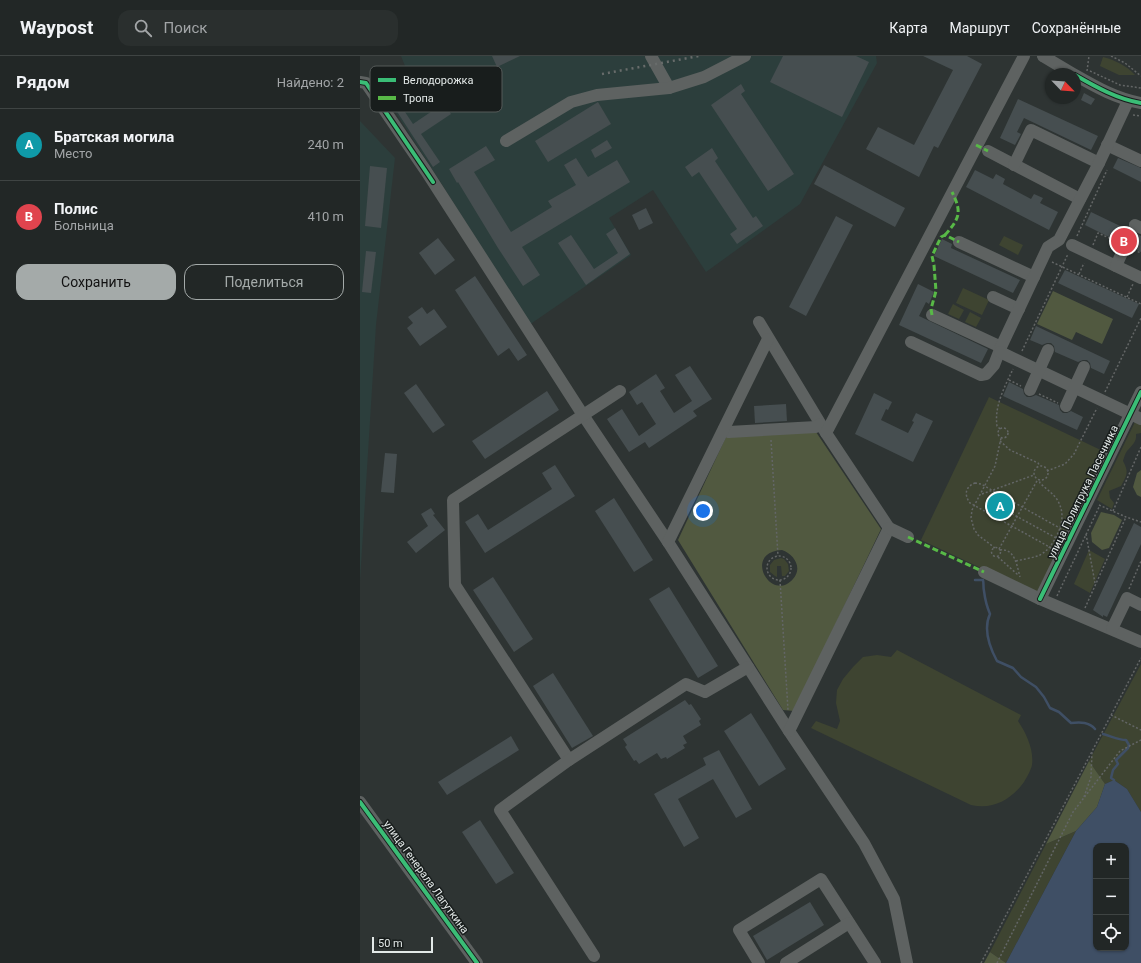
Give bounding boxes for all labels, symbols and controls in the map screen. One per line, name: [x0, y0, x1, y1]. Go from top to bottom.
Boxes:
search box: [118, 10, 398, 46]
text: Waypost: [20, 16, 94, 39]
icon: search: [132, 17, 154, 39]
text: Поиск: [164, 19, 207, 37]
text: Карта: [889, 20, 928, 36]
text: Маршрут: [950, 20, 1010, 36]
text: Сохранённые: [1032, 20, 1121, 36]
legend: [370, 66, 502, 112]
north arrow: [1045, 68, 1081, 104]
text: Рядом: [16, 72, 70, 92]
text: Велодорожка: [403, 74, 474, 87]
text: Найдено: 2: [277, 75, 344, 90]
text: Тропа: [403, 92, 434, 105]
text: Братская могила: [54, 128, 174, 146]
text: A: [25, 137, 33, 152]
text: 240 m: [307, 137, 344, 152]
text: Место: [54, 146, 92, 161]
text: Полис: [54, 200, 98, 218]
text: B: [25, 209, 33, 224]
text: 410 m: [307, 209, 344, 224]
text: Больница: [54, 218, 114, 233]
pin: B: [1111, 226, 1137, 256]
button: Сохранить: [16, 264, 176, 300]
button: Поделиться: [184, 264, 344, 300]
street label: улица Политрука Пасечника: [1045, 423, 1121, 561]
pin: A: [987, 491, 1013, 521]
your location: [693, 501, 713, 521]
street label: улица Генерала Лагуткина: [381, 818, 471, 936]
map controls: [1093, 843, 1129, 951]
button: +: [1093, 843, 1129, 879]
button: −: [1093, 879, 1129, 915]
button: locate: [1093, 915, 1129, 951]
scale bar: [372, 935, 433, 954]
text: 50 m: [378, 937, 403, 950]

